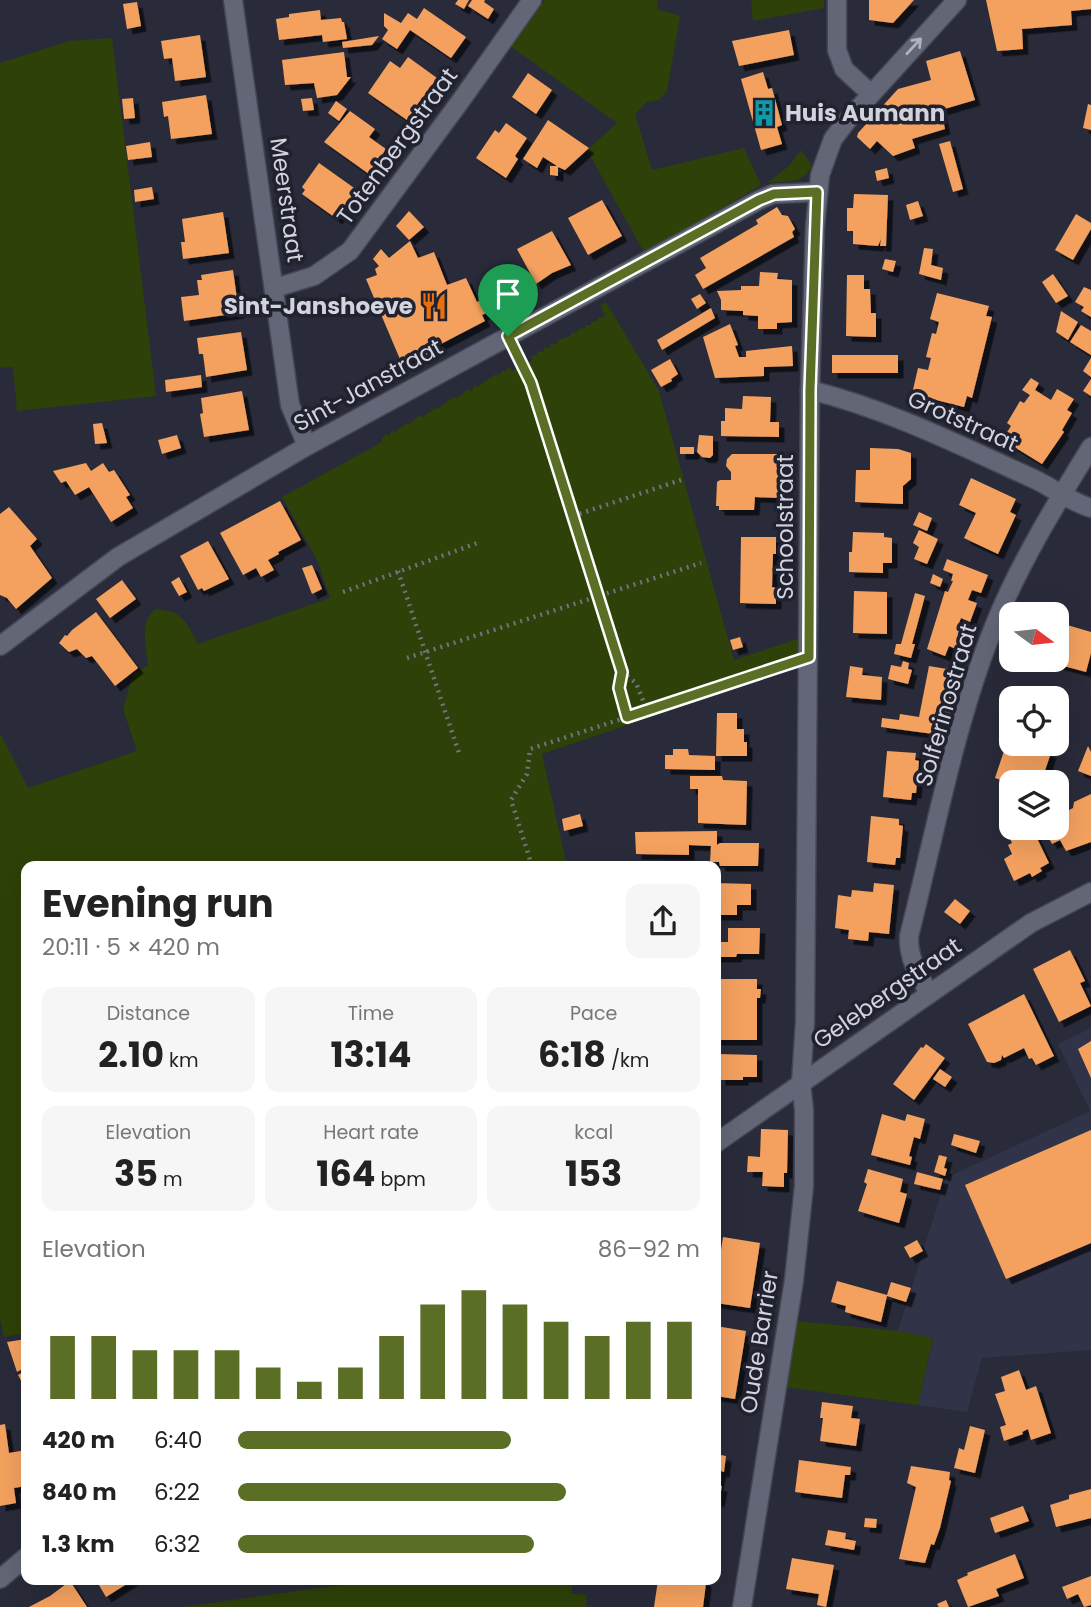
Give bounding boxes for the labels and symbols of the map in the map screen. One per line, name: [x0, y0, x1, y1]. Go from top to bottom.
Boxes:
one-way arrow: [905, 38, 922, 55]
street label: Totenbergstraat: [329, 61, 465, 231]
place label: Huis Aumann: [785, 97, 945, 129]
building icon: Huis Aumann: [749, 98, 779, 128]
street label: Meerstraat: [262, 136, 312, 264]
pin: [478, 264, 538, 336]
place label: Sint-Janshoeve: [224, 290, 413, 322]
restaurant icon: Sint-Janshoeve: [419, 291, 449, 321]
street label: Sint-Janstraat: [288, 331, 448, 439]
street label: Grotstraat: [903, 382, 1023, 460]
street label: Schoolstraat: [769, 454, 801, 600]
north arrow: [999, 602, 1069, 672]
street label: Solferinostraat: [907, 620, 985, 790]
street label: Gelebergstraat: [806, 930, 968, 1056]
street label: Oude Barrier: [732, 1268, 786, 1416]

